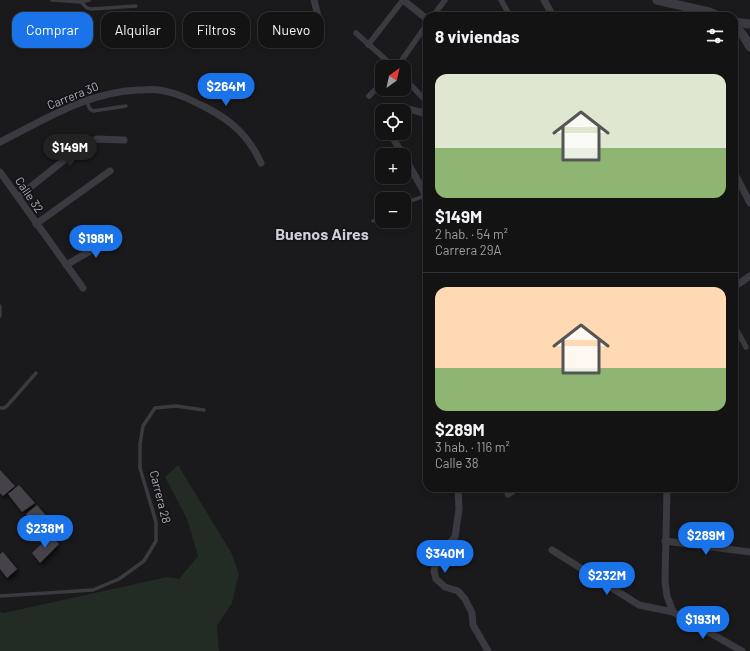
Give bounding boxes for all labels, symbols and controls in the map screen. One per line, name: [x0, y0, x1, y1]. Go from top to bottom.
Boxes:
chip: Comprar: [12, 12, 93, 48]
chip: Alquilar: [101, 12, 175, 48]
chip: Filtros: [183, 12, 250, 48]
chip: Nuevo: [258, 12, 324, 48]
icon: filters: [704, 25, 726, 47]
text: 8 viviendas: [435, 26, 520, 46]
north arrow: [375, 60, 411, 96]
map controls: [375, 60, 411, 228]
pin: $264M: [198, 73, 254, 107]
street label: Carrera 30: [45, 78, 100, 112]
text: $264M: [207, 78, 245, 94]
icon: home: [545, 100, 617, 172]
button: locate: [375, 104, 411, 140]
pin: $149M: [42, 134, 98, 168]
text: $149M: [52, 139, 88, 155]
button: +: [375, 148, 411, 184]
street label: Calle 32: [13, 174, 47, 215]
button: −: [375, 192, 411, 228]
text: $149M: [435, 206, 482, 226]
district label: Buenos Aires: [275, 224, 369, 243]
pin: $198M: [68, 225, 124, 259]
text: 2 hab. · 54 m²: [435, 226, 508, 242]
text: $198M: [78, 230, 114, 246]
text: Carrera 29A: [435, 242, 501, 258]
icon: home: [545, 313, 617, 385]
text: $289M: [435, 419, 485, 439]
text: 3 hab. · 116 m²: [435, 439, 510, 455]
text: Calle 38: [435, 455, 478, 471]
street label: Carrera 28: [148, 469, 174, 525]
pin: $238M: [17, 515, 73, 549]
text: $238M: [26, 520, 64, 536]
pin: $289M: [678, 522, 734, 556]
text: $289M: [687, 527, 725, 543]
pin: $340M: [417, 540, 473, 574]
text: $340M: [425, 545, 465, 561]
pin: $232M: [579, 562, 635, 596]
text: $232M: [588, 567, 626, 583]
pin: $193M: [675, 606, 731, 640]
text: $193M: [685, 611, 721, 627]

